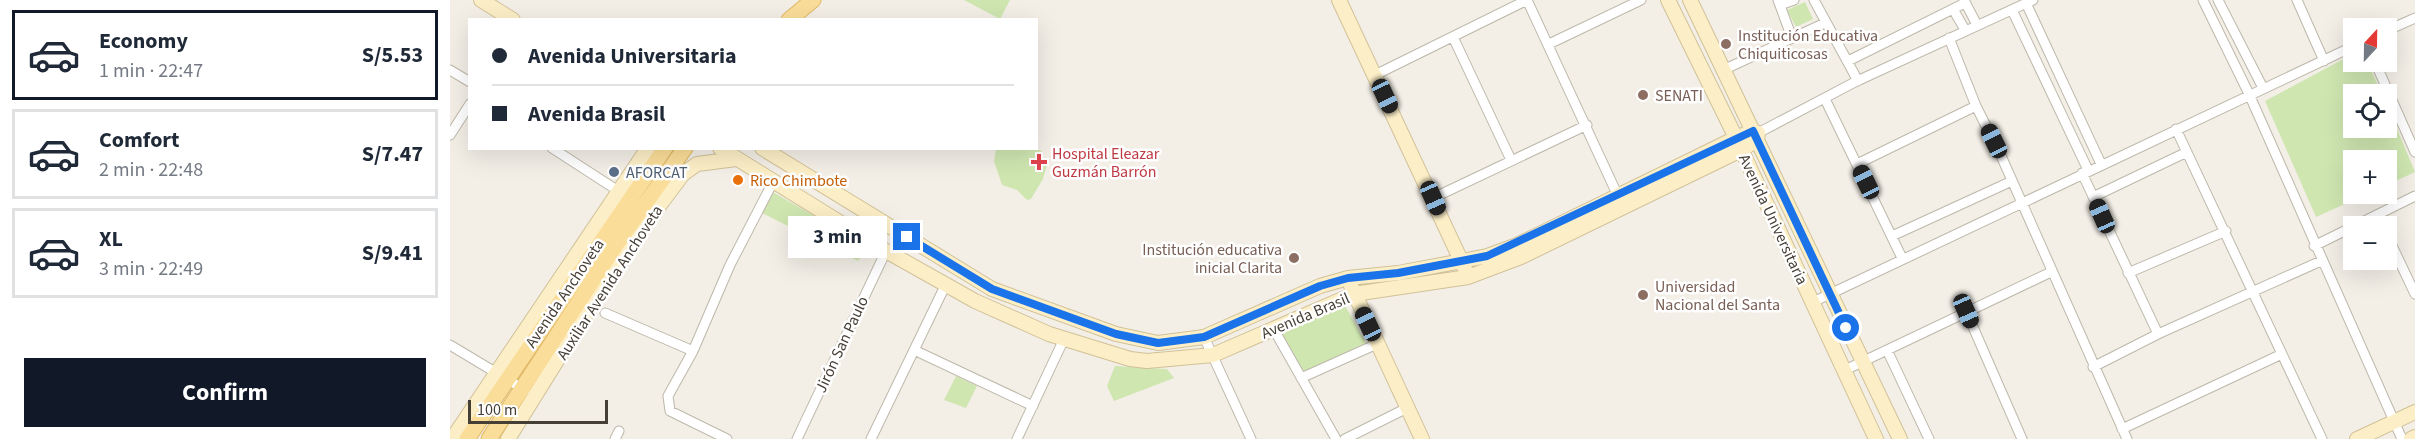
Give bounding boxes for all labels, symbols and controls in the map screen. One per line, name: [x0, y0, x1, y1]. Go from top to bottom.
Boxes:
north arrow: [2343, 18, 2397, 72]
map controls: [2343, 18, 2397, 270]
text: Economy: [99, 25, 188, 57]
place label: Institución Educativa Chiquiticosas: [1738, 25, 1878, 65]
icon: car: [27, 28, 81, 82]
marker: Institución Educativa Chiquiticosas: [1719, 37, 1733, 51]
text: S/5.53: [362, 39, 423, 71]
text: Avenida Universitaria: [528, 40, 737, 72]
text: 1 min · 22:47: [99, 57, 203, 85]
car: [1369, 76, 1401, 116]
button: locate: [2343, 84, 2397, 138]
place label: SENATI: [1655, 85, 1703, 107]
marker: SENATI: [1636, 88, 1650, 102]
text: Avenida Brasil: [528, 98, 665, 130]
car: [1978, 121, 2010, 161]
text: Comfort: [99, 124, 180, 156]
icon: car: [27, 127, 81, 181]
text: S/7.47: [362, 138, 423, 170]
place label: Hospital Eleazar Guzmán Barrón: [1052, 143, 1160, 183]
street label: Avenida Universitaria: [1733, 150, 1813, 288]
button: +: [2343, 150, 2397, 204]
marker: Hospital Eleazar Guzmán Barrón: [1030, 153, 1048, 171]
text: 2 min · 22:48: [99, 156, 203, 184]
place label: AFORCAT: [626, 162, 688, 184]
car: [1850, 162, 1882, 202]
marker: AFORCAT: [607, 165, 621, 179]
place label: Rico Chimbote: [750, 170, 847, 192]
marker: Rico Chimbote: [731, 173, 745, 187]
car: [1417, 178, 1449, 218]
car: [2086, 196, 2118, 236]
street label: Auxiliar Avenida Anchoveta: [552, 201, 666, 363]
callout: 3 min: [787, 216, 886, 258]
button: −: [2343, 216, 2397, 270]
text: XL: [99, 223, 123, 255]
text: 3 min: [813, 223, 862, 251]
route end: [893, 223, 920, 250]
icon: car: [27, 226, 81, 280]
street label: Avenida Anchoveta: [520, 235, 608, 351]
text: S/9.41: [362, 237, 423, 269]
place label: Institución educativa inicial Clarita: [1142, 239, 1282, 279]
marker: Institución educativa inicial Clarita: [1287, 251, 1301, 265]
text: 3 min · 22:49: [99, 255, 203, 283]
place label: Universidad Nacional del Santa: [1655, 276, 1780, 316]
street label: Avenida Brasil: [1258, 287, 1353, 344]
marker: Universidad Nacional del Santa: [1636, 288, 1650, 302]
car: [1950, 291, 1982, 331]
street label: Jirón San Paulo: [810, 293, 874, 396]
car: [1352, 304, 1384, 344]
route start: [1832, 314, 1859, 341]
button: Confirm: [24, 358, 426, 427]
scale bar: [468, 397, 608, 424]
text: 100 m: [477, 399, 517, 421]

